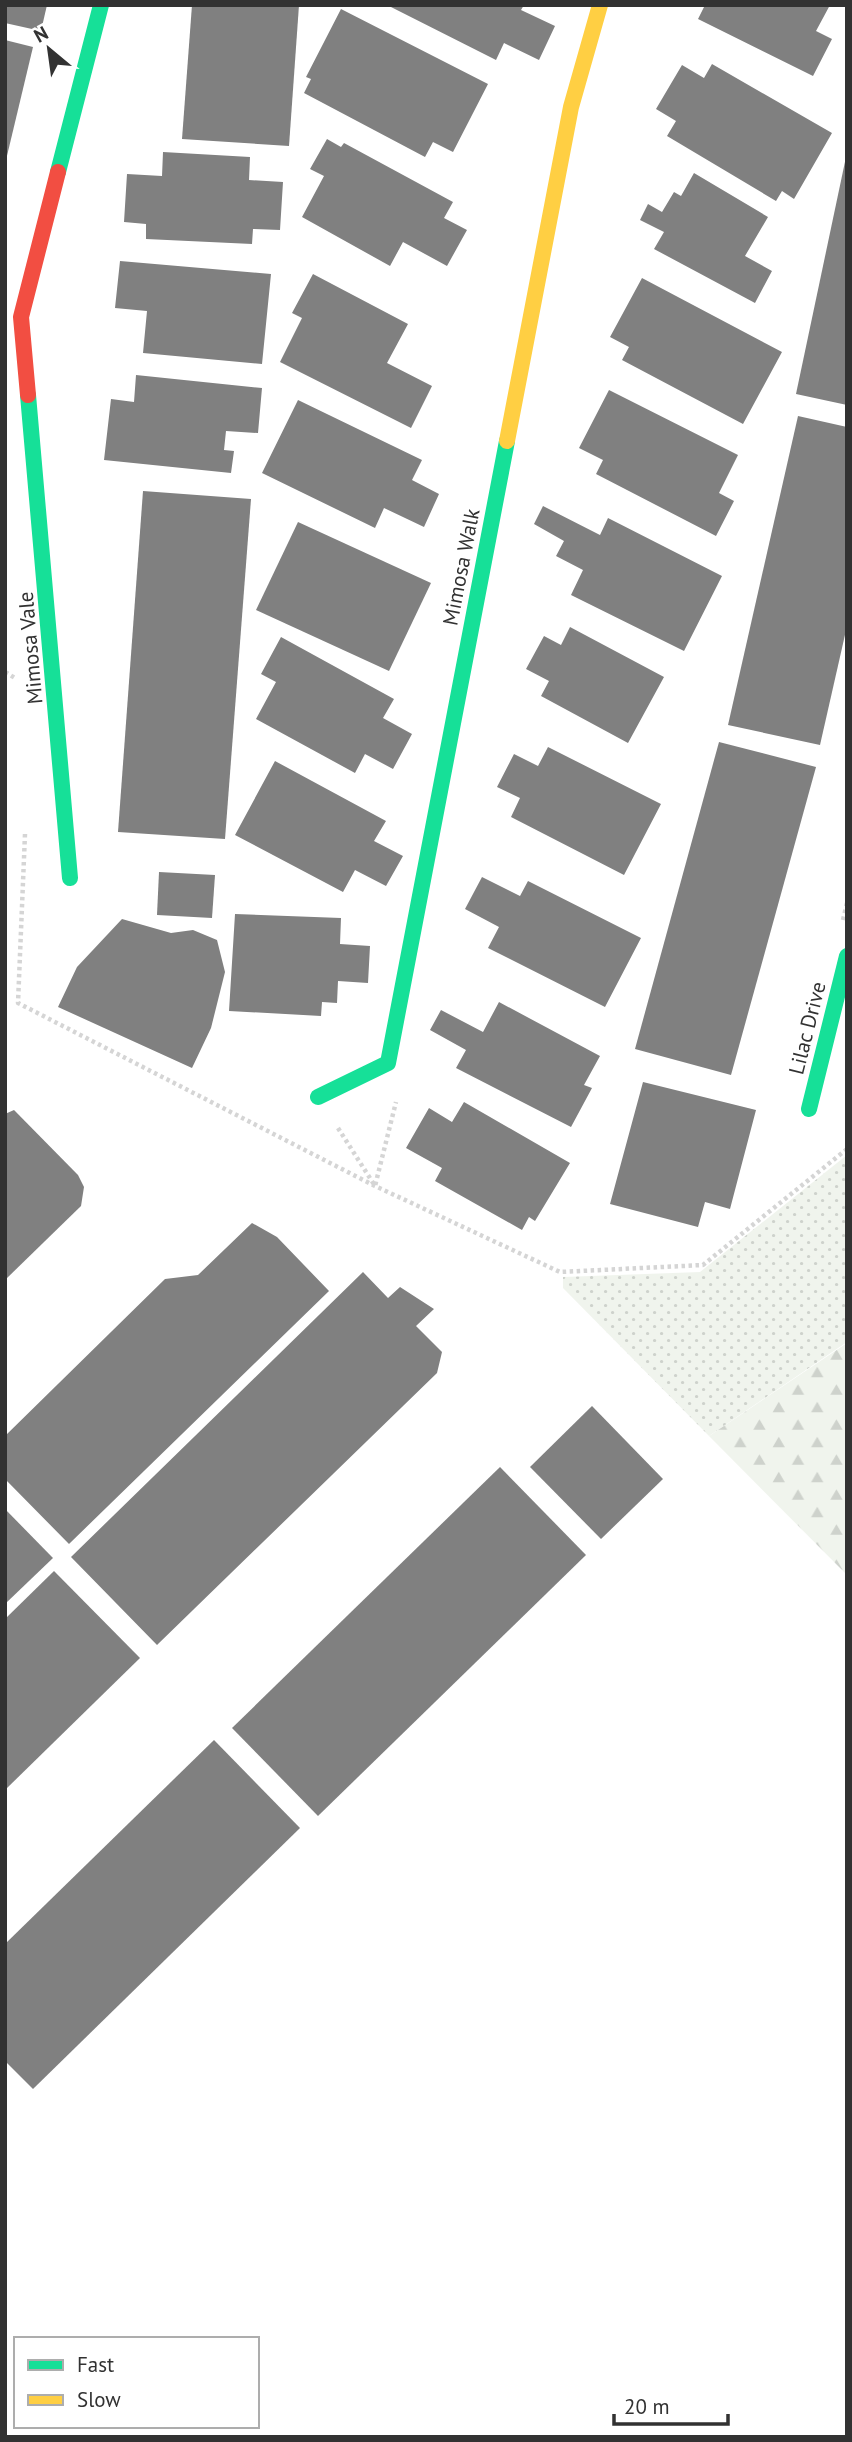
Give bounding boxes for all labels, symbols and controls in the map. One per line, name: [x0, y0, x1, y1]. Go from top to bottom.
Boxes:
north arrow: [14, 14, 84, 84]
text: N: [29, 21, 52, 48]
street label: Mimosa Walk: [436, 506, 486, 628]
street label: Mimosa Vale: [12, 591, 48, 705]
street label: Lilac Drive: [782, 979, 832, 1077]
legend: [14, 2337, 259, 2428]
text: Fast: [77, 2351, 114, 2378]
scale bar: [614, 2382, 728, 2426]
text: Slow: [77, 2386, 121, 2413]
text: 20 m: [624, 2393, 670, 2420]

